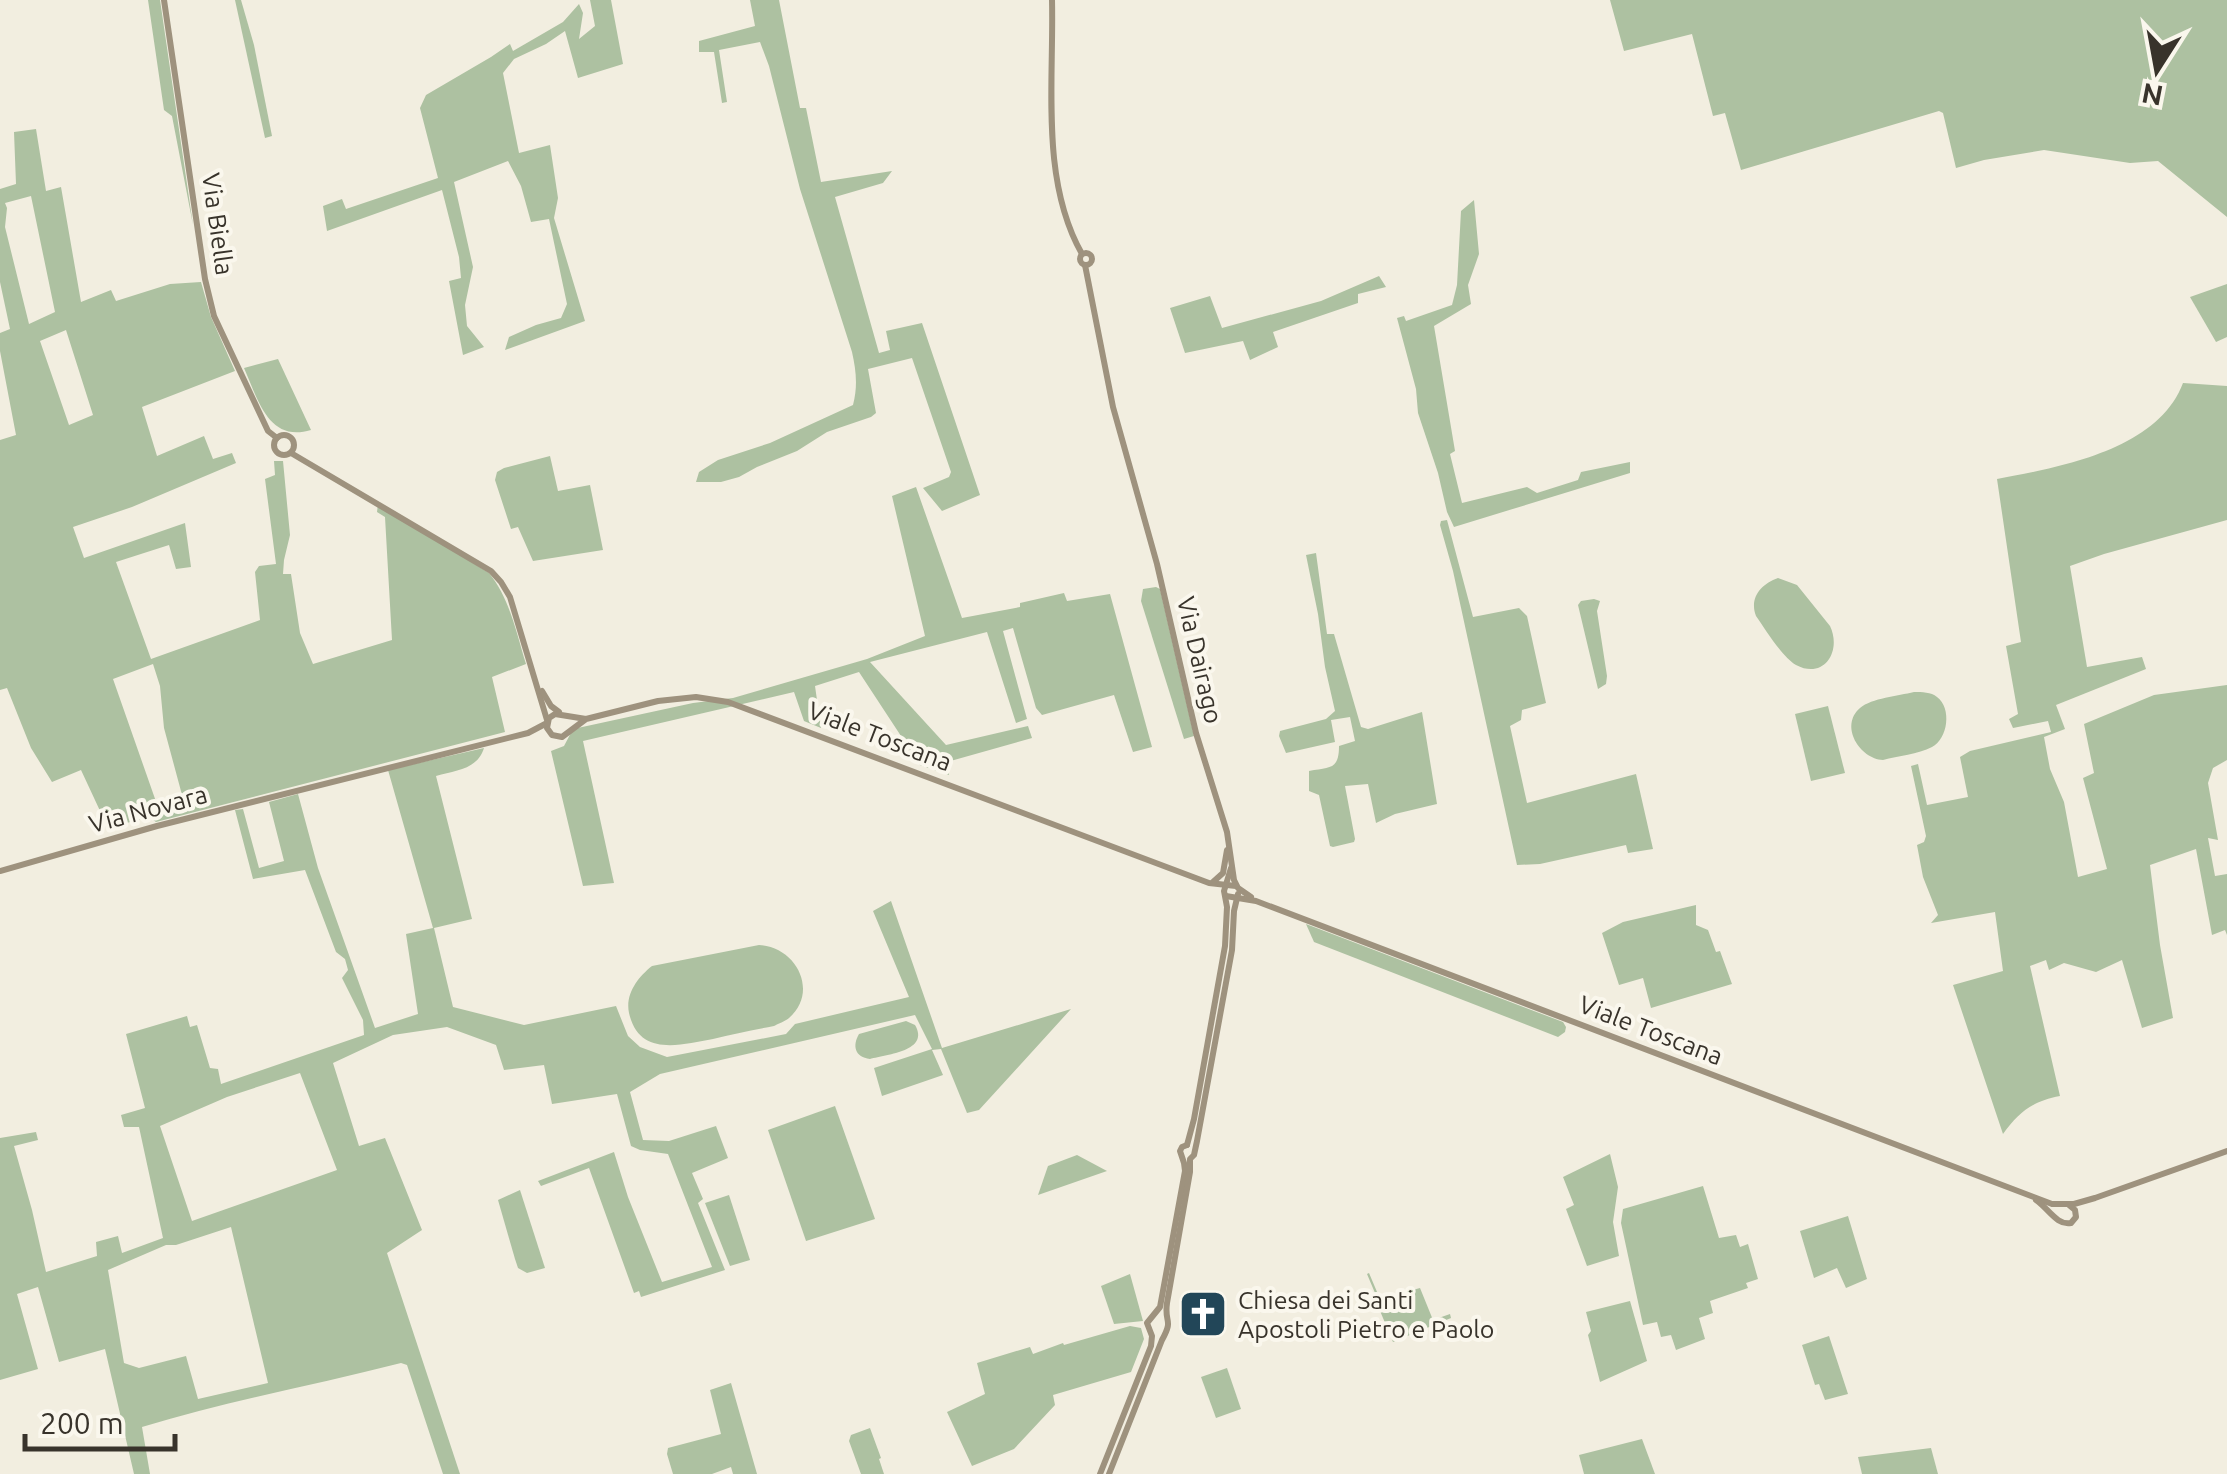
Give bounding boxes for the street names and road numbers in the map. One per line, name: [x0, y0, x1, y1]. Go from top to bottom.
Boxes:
street label: Via Biella: [197, 171, 239, 277]
street label: Via Dairago: [1172, 594, 1228, 726]
street label: Viale Toscana: [804, 696, 956, 776]
street label: Via Novara: [86, 780, 210, 838]
street label: Viale Toscana: [1575, 990, 1727, 1070]

